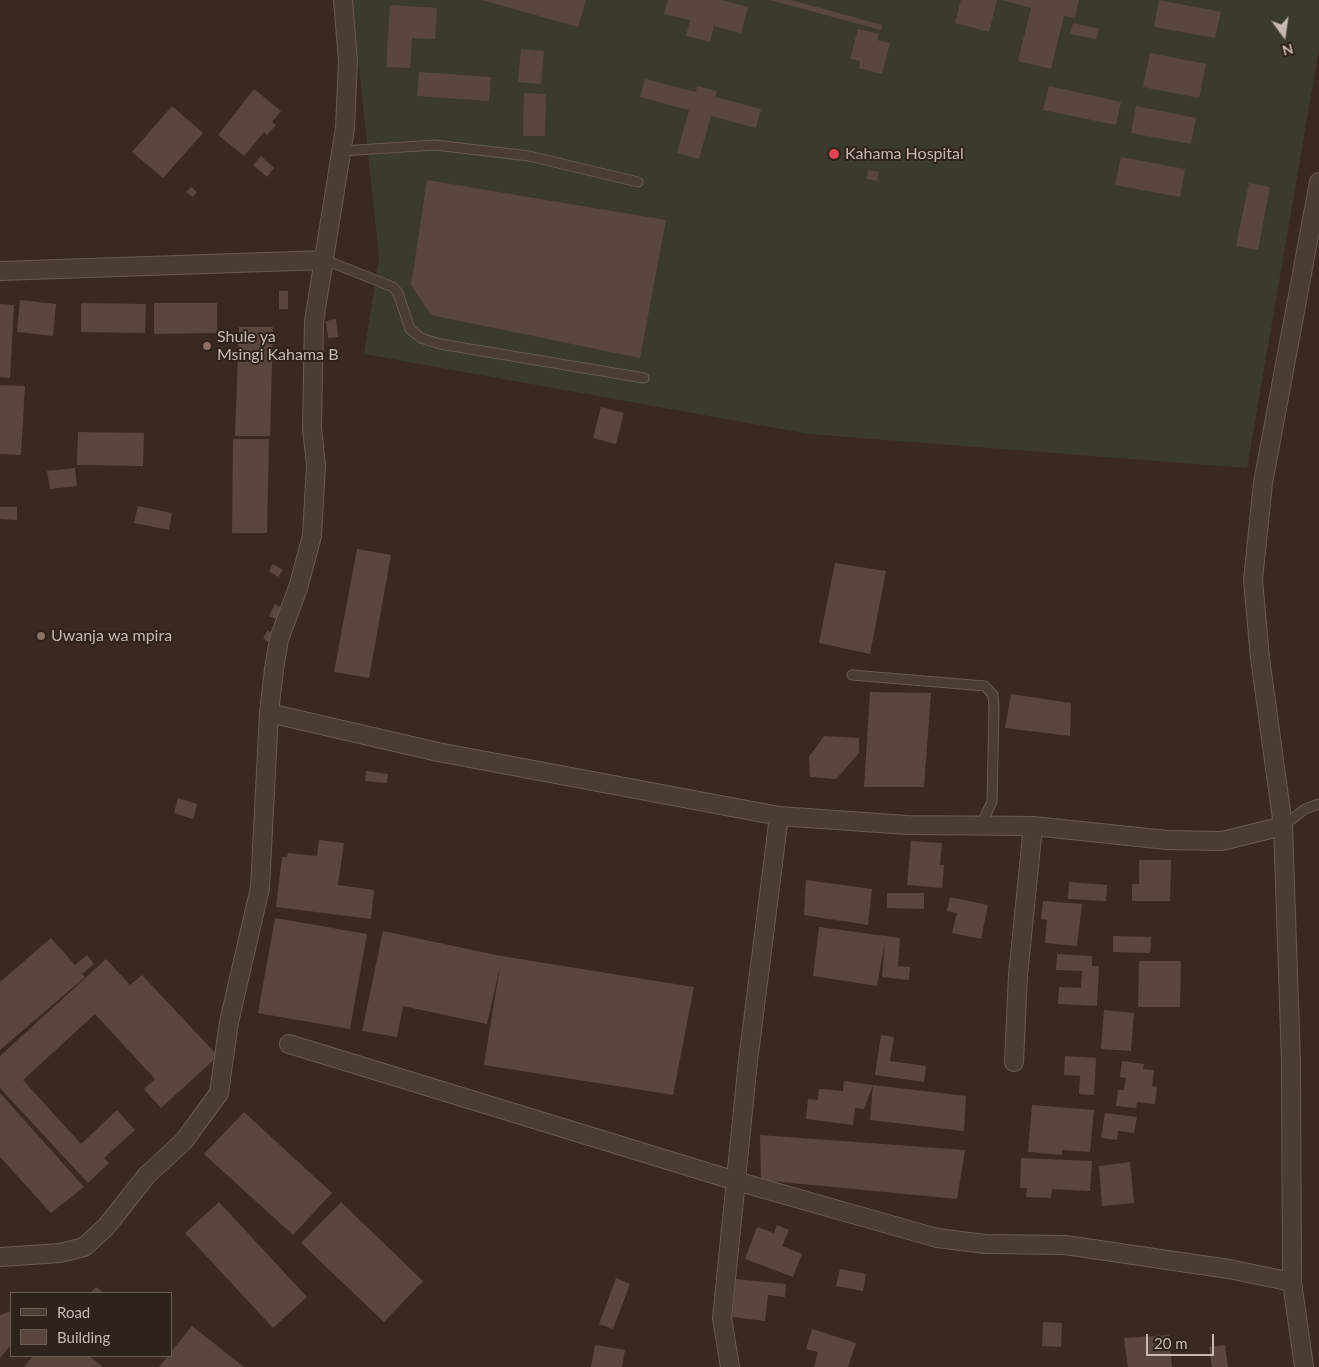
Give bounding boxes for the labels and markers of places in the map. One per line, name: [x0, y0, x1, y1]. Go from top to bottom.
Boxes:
place label: Kahama Hospital: [845, 144, 964, 164]
marker: Kahama Hospital: [827, 147, 841, 161]
place label: Shule ya Msingi Kahama B: [217, 327, 339, 365]
marker: Shule ya Msingi Kahama B: [201, 340, 213, 352]
place label: Uwanja wa mpira: [51, 626, 172, 646]
marker: Uwanja wa mpira: [35, 630, 47, 642]

